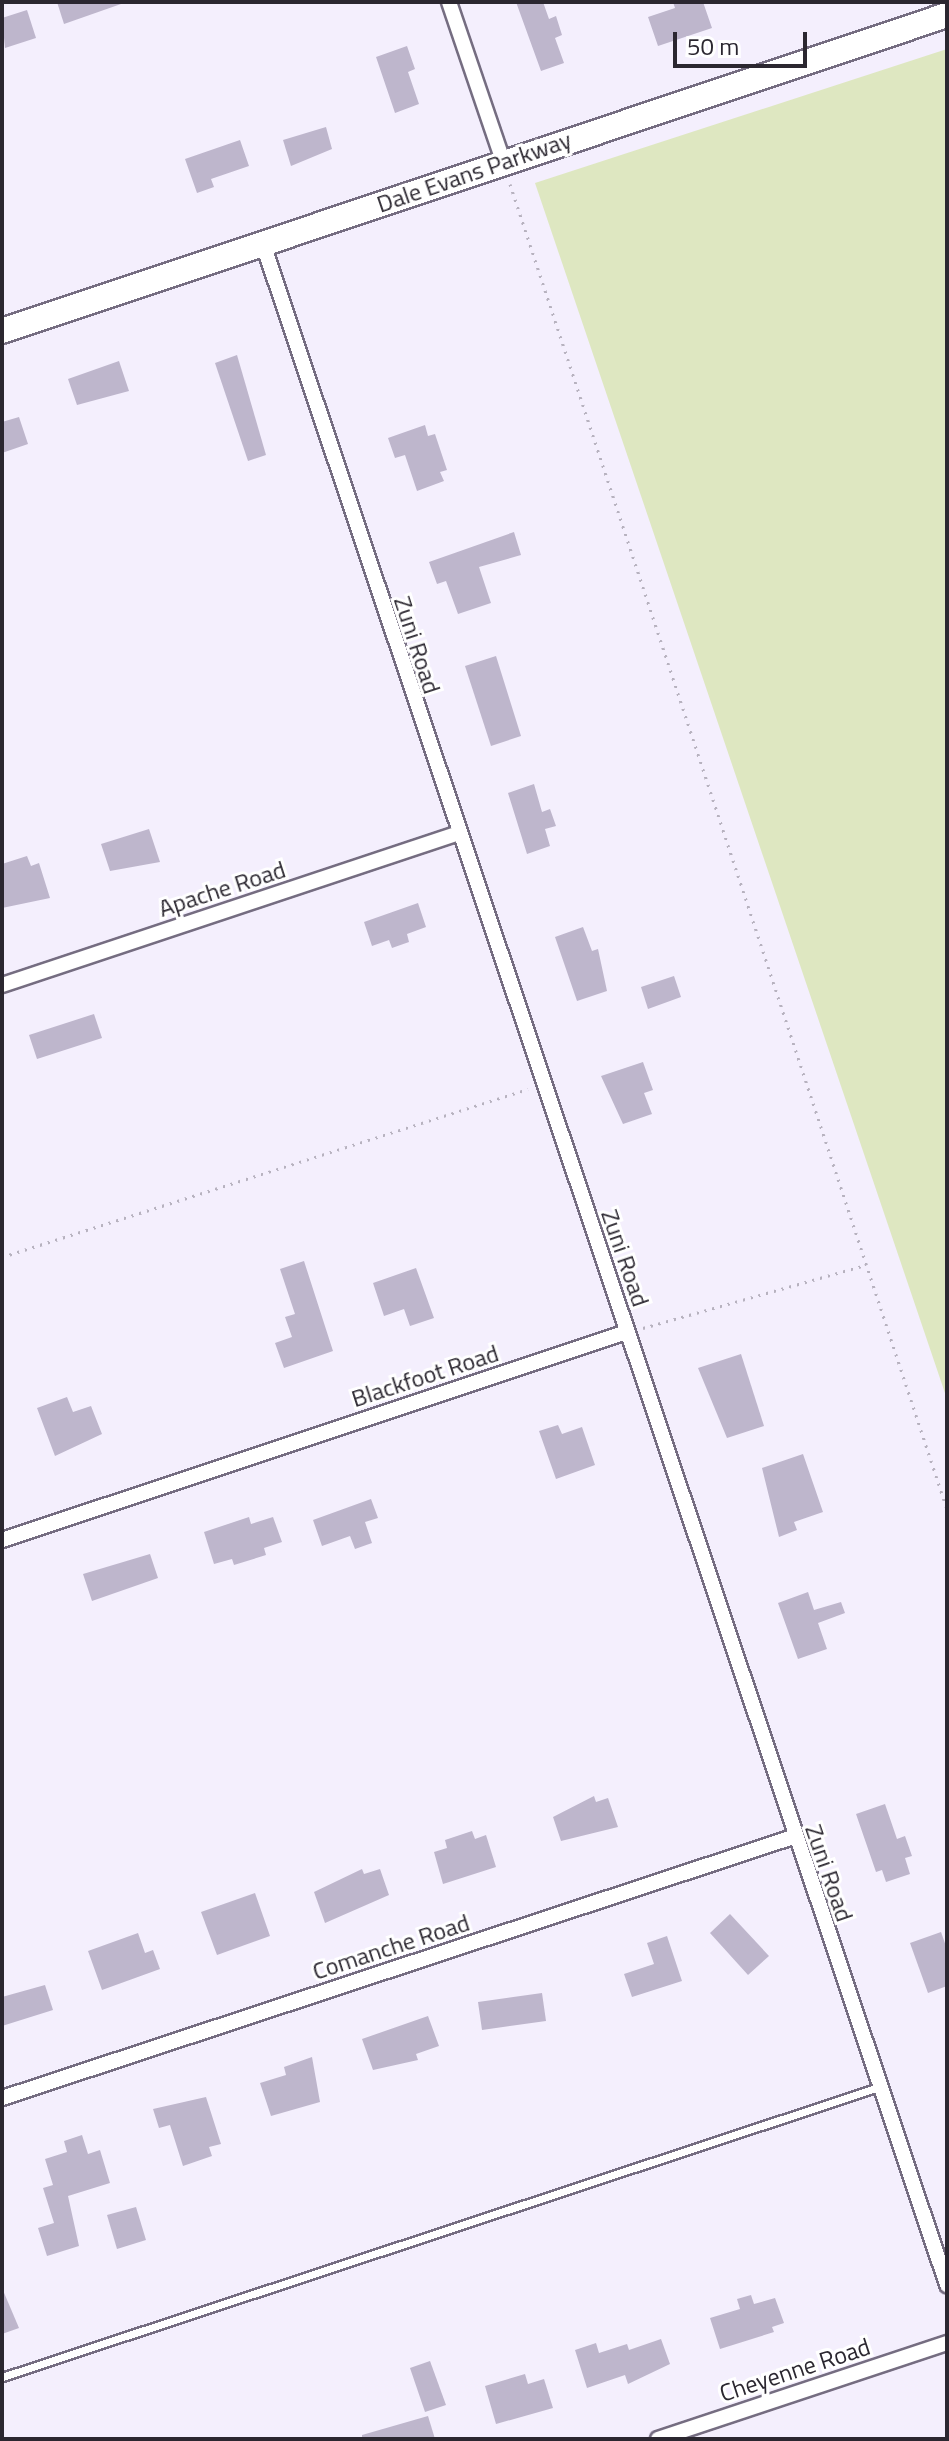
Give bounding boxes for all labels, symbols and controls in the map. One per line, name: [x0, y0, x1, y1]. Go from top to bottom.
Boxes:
scale bar: [677, 16, 811, 66]
text: 50 m: [687, 28, 739, 64]
street label: Dale Evans Parkway: [373, 125, 575, 219]
street label: Zuni Road: [388, 593, 446, 697]
street label: Apache Road: [155, 855, 289, 923]
street label: Zuni Road: [595, 1206, 655, 1310]
street label: Blackfoot Road: [348, 1339, 502, 1413]
street label: Zuni Road: [799, 1821, 859, 1925]
street label: Comanche Road: [309, 1908, 473, 1986]
street label: Cheyenne Road: [716, 2332, 874, 2408]

